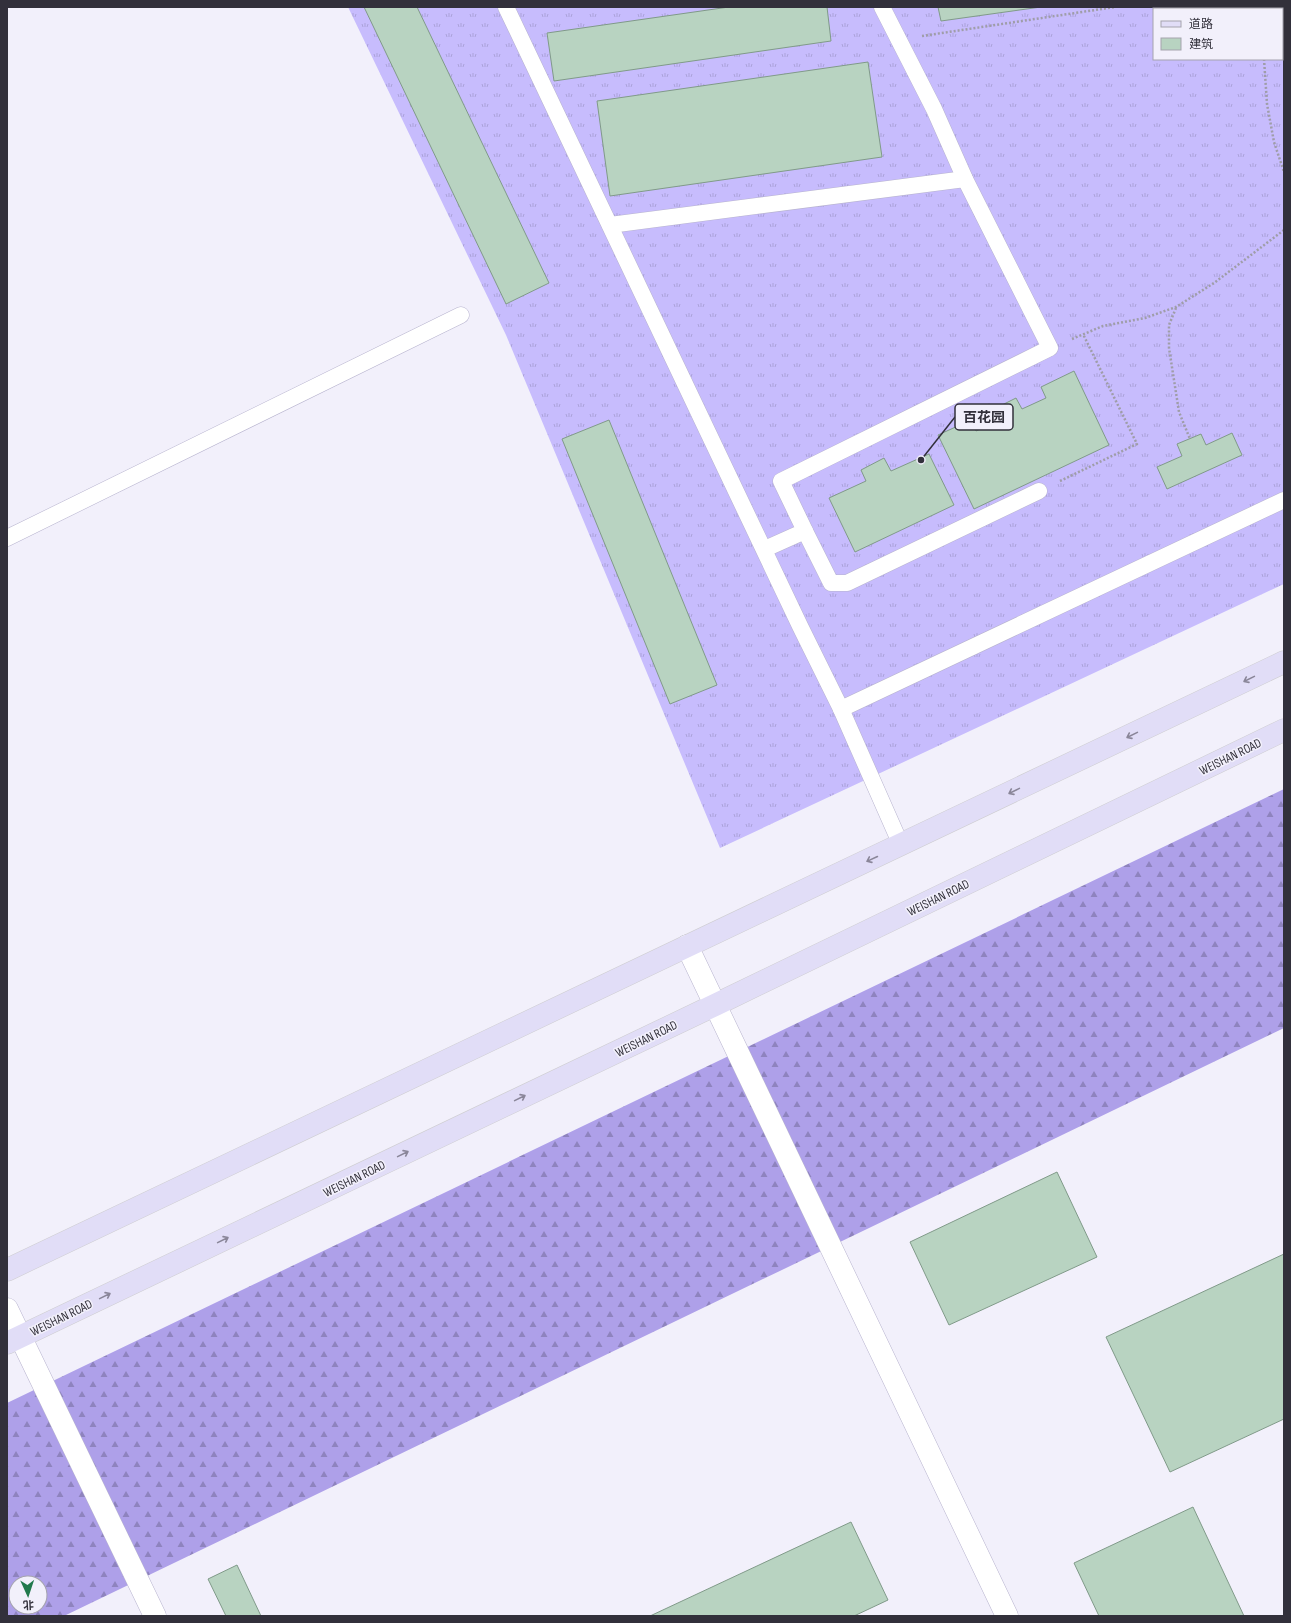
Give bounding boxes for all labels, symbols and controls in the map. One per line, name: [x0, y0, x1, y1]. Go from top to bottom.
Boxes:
legend: [1153, 8, 1283, 60]
text: 道路: [1189, 17, 1213, 32]
text: 建筑: [1189, 37, 1213, 52]
callout: 百花园: [955, 404, 1013, 430]
text: 百花园: [963, 409, 1005, 426]
one-way arrow: [1243, 676, 1255, 683]
one-way arrow: [1126, 732, 1138, 739]
street label: WEISHAN ROAD: [1197, 735, 1264, 779]
one-way arrow: [1009, 788, 1021, 795]
one-way arrow: [866, 856, 878, 863]
street label: WEISHAN ROAD: [905, 876, 972, 920]
street label: WEISHAN ROAD: [613, 1017, 680, 1061]
one-way arrow: [514, 1094, 526, 1101]
one-way arrow: [397, 1150, 409, 1157]
street label: WEISHAN ROAD: [321, 1157, 388, 1201]
one-way arrow: [216, 1236, 228, 1243]
one-way arrow: [99, 1292, 111, 1299]
street label: WEISHAN ROAD: [28, 1296, 95, 1340]
north arrow: [8, 1575, 48, 1615]
text: 北: [23, 1598, 34, 1611]

